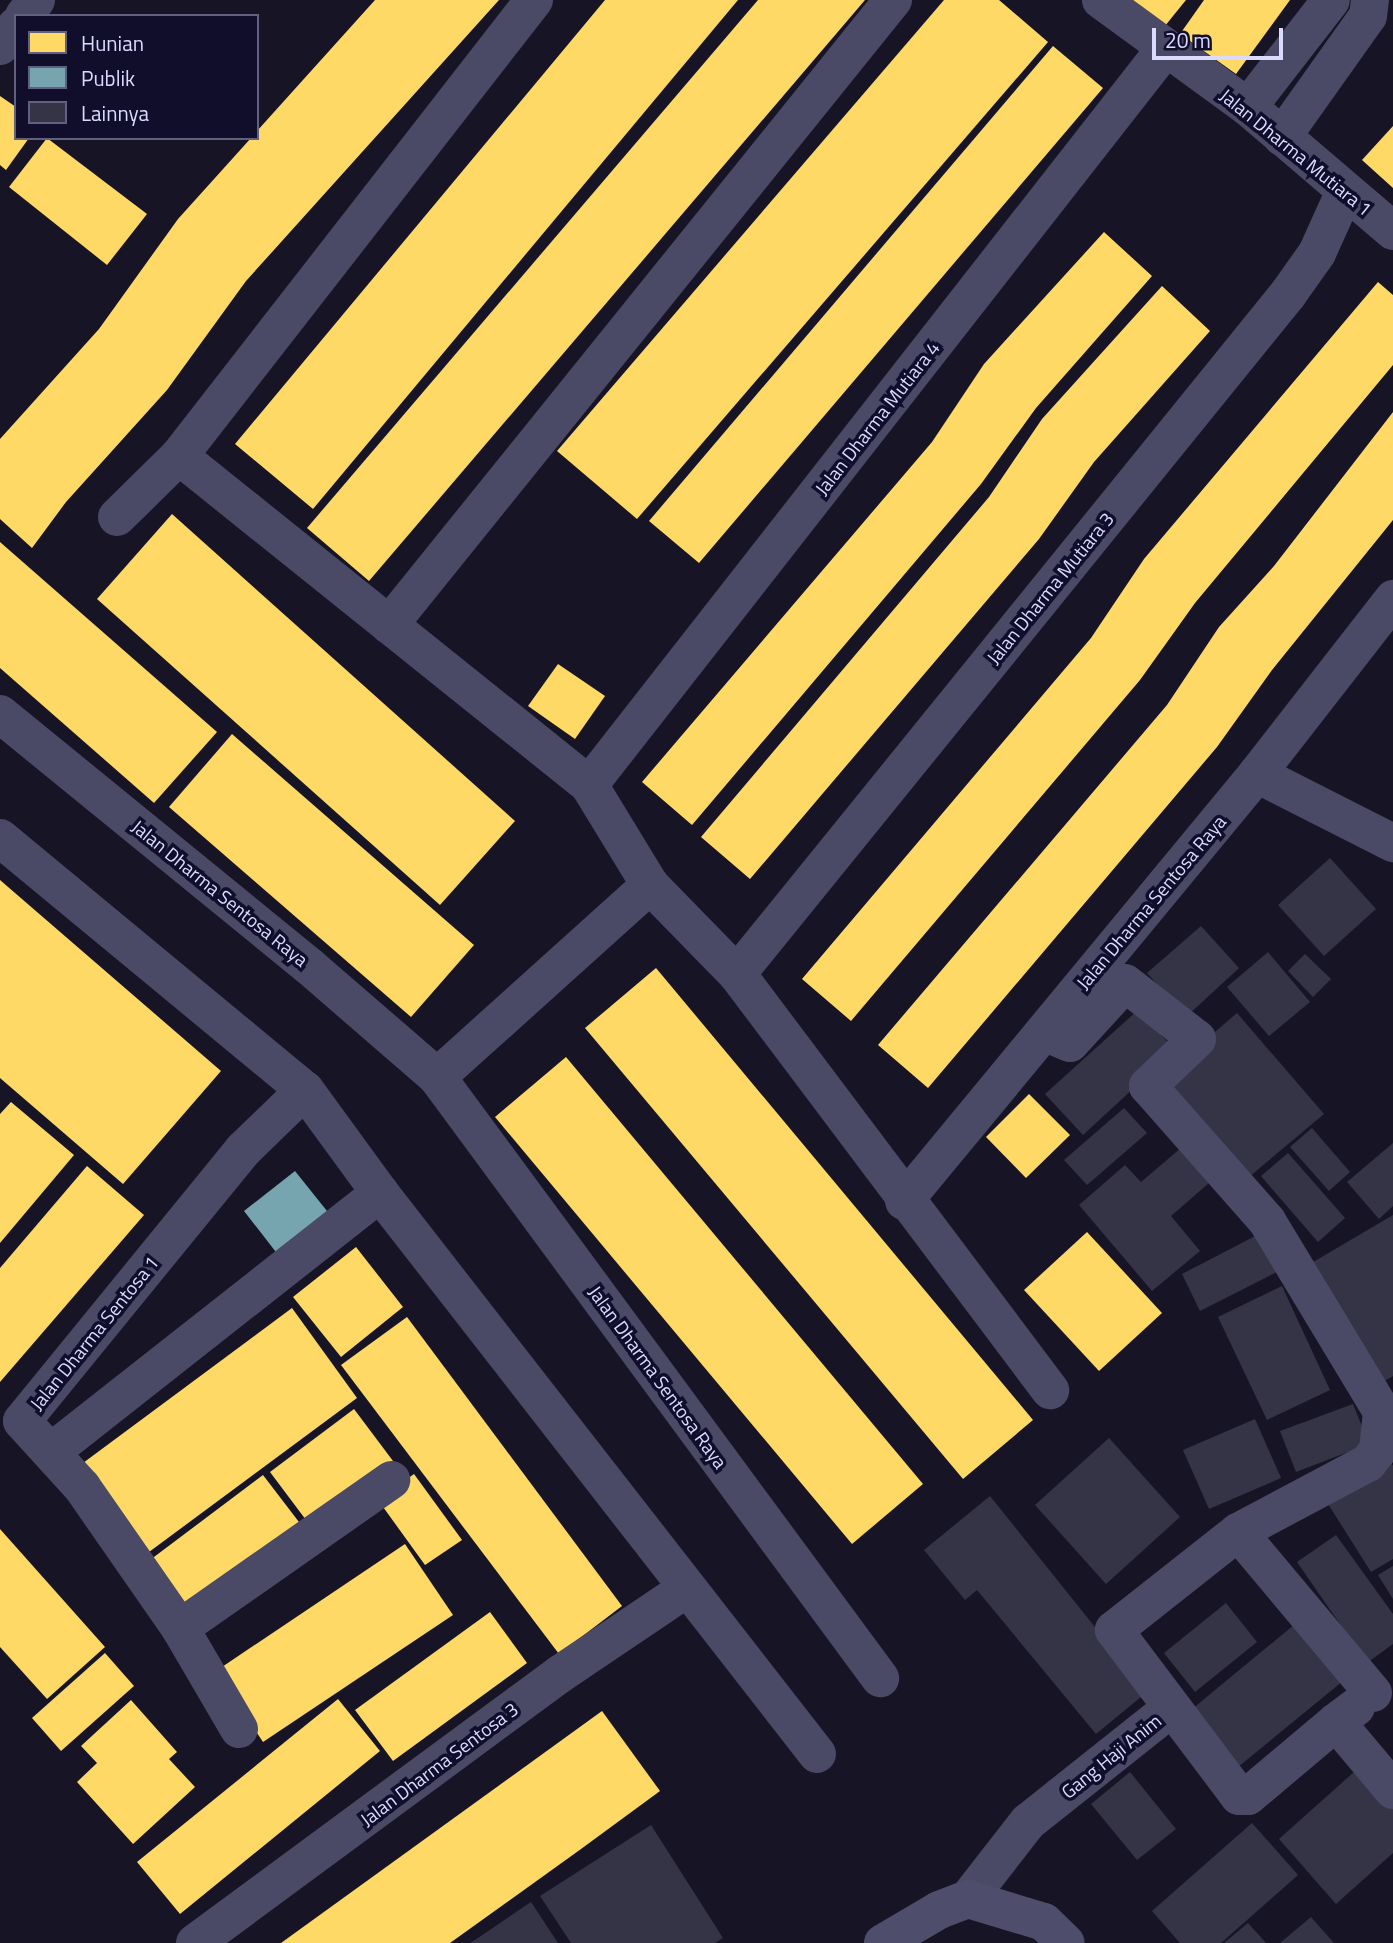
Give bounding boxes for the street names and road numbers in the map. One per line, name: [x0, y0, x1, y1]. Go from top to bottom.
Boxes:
street label: Jalan Dharma Mutiara 1: [1215, 84, 1377, 220]
street label: Jalan Dharma Mutiara 4: [810, 337, 944, 499]
street label: Jalan Dharma Mutiara 3: [982, 507, 1118, 669]
street label: Jalan Dharma Sentosa Raya: [1071, 810, 1231, 994]
street label: Jalan Dharma Sentosa Raya: [127, 815, 313, 971]
street label: Jalan Dharma Sentosa 1: [25, 1251, 163, 1415]
street label: Jalan Dharma Sentosa Raya: [584, 1281, 732, 1473]
street label: Jalan Dharma Sentosa 3: [356, 1697, 522, 1831]
street label: Gang Haji Anim: [1057, 1709, 1165, 1803]

